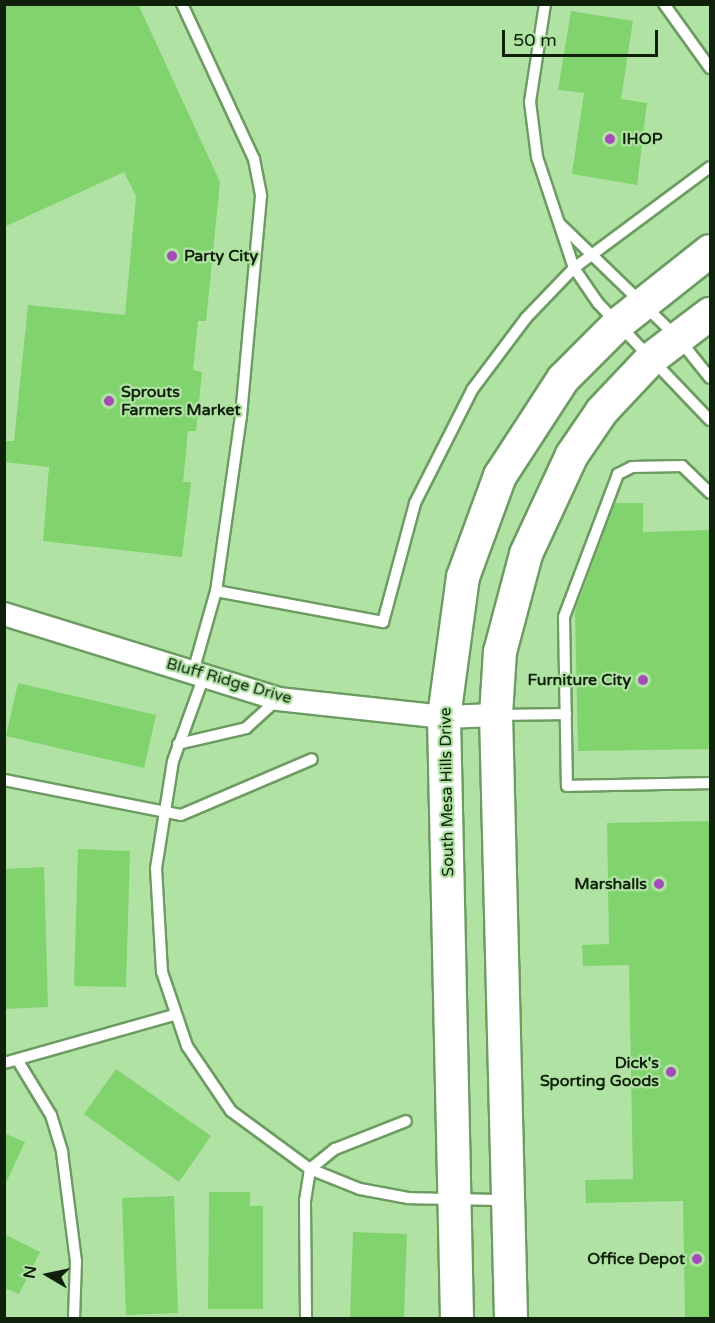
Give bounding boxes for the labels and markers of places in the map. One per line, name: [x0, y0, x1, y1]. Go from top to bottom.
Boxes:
place label: IHOP: [622, 129, 662, 149]
marker: IHOP: [603, 132, 617, 146]
place label: Party City: [184, 246, 258, 266]
marker: Party City: [165, 249, 179, 263]
place label: Sprouts Farmers Market: [121, 382, 241, 420]
marker: Sprouts Farmers Market: [102, 394, 116, 408]
place label: Furniture City: [528, 670, 631, 690]
marker: Furniture City: [636, 673, 650, 687]
place label: Marshalls: [574, 874, 647, 894]
marker: Marshalls: [652, 877, 666, 891]
place label: Dick's Sporting Goods: [540, 1053, 659, 1091]
marker: Dick's Sporting Goods: [664, 1065, 678, 1079]
place label: Office Depot: [587, 1249, 685, 1269]
marker: Office Depot: [690, 1252, 704, 1266]

